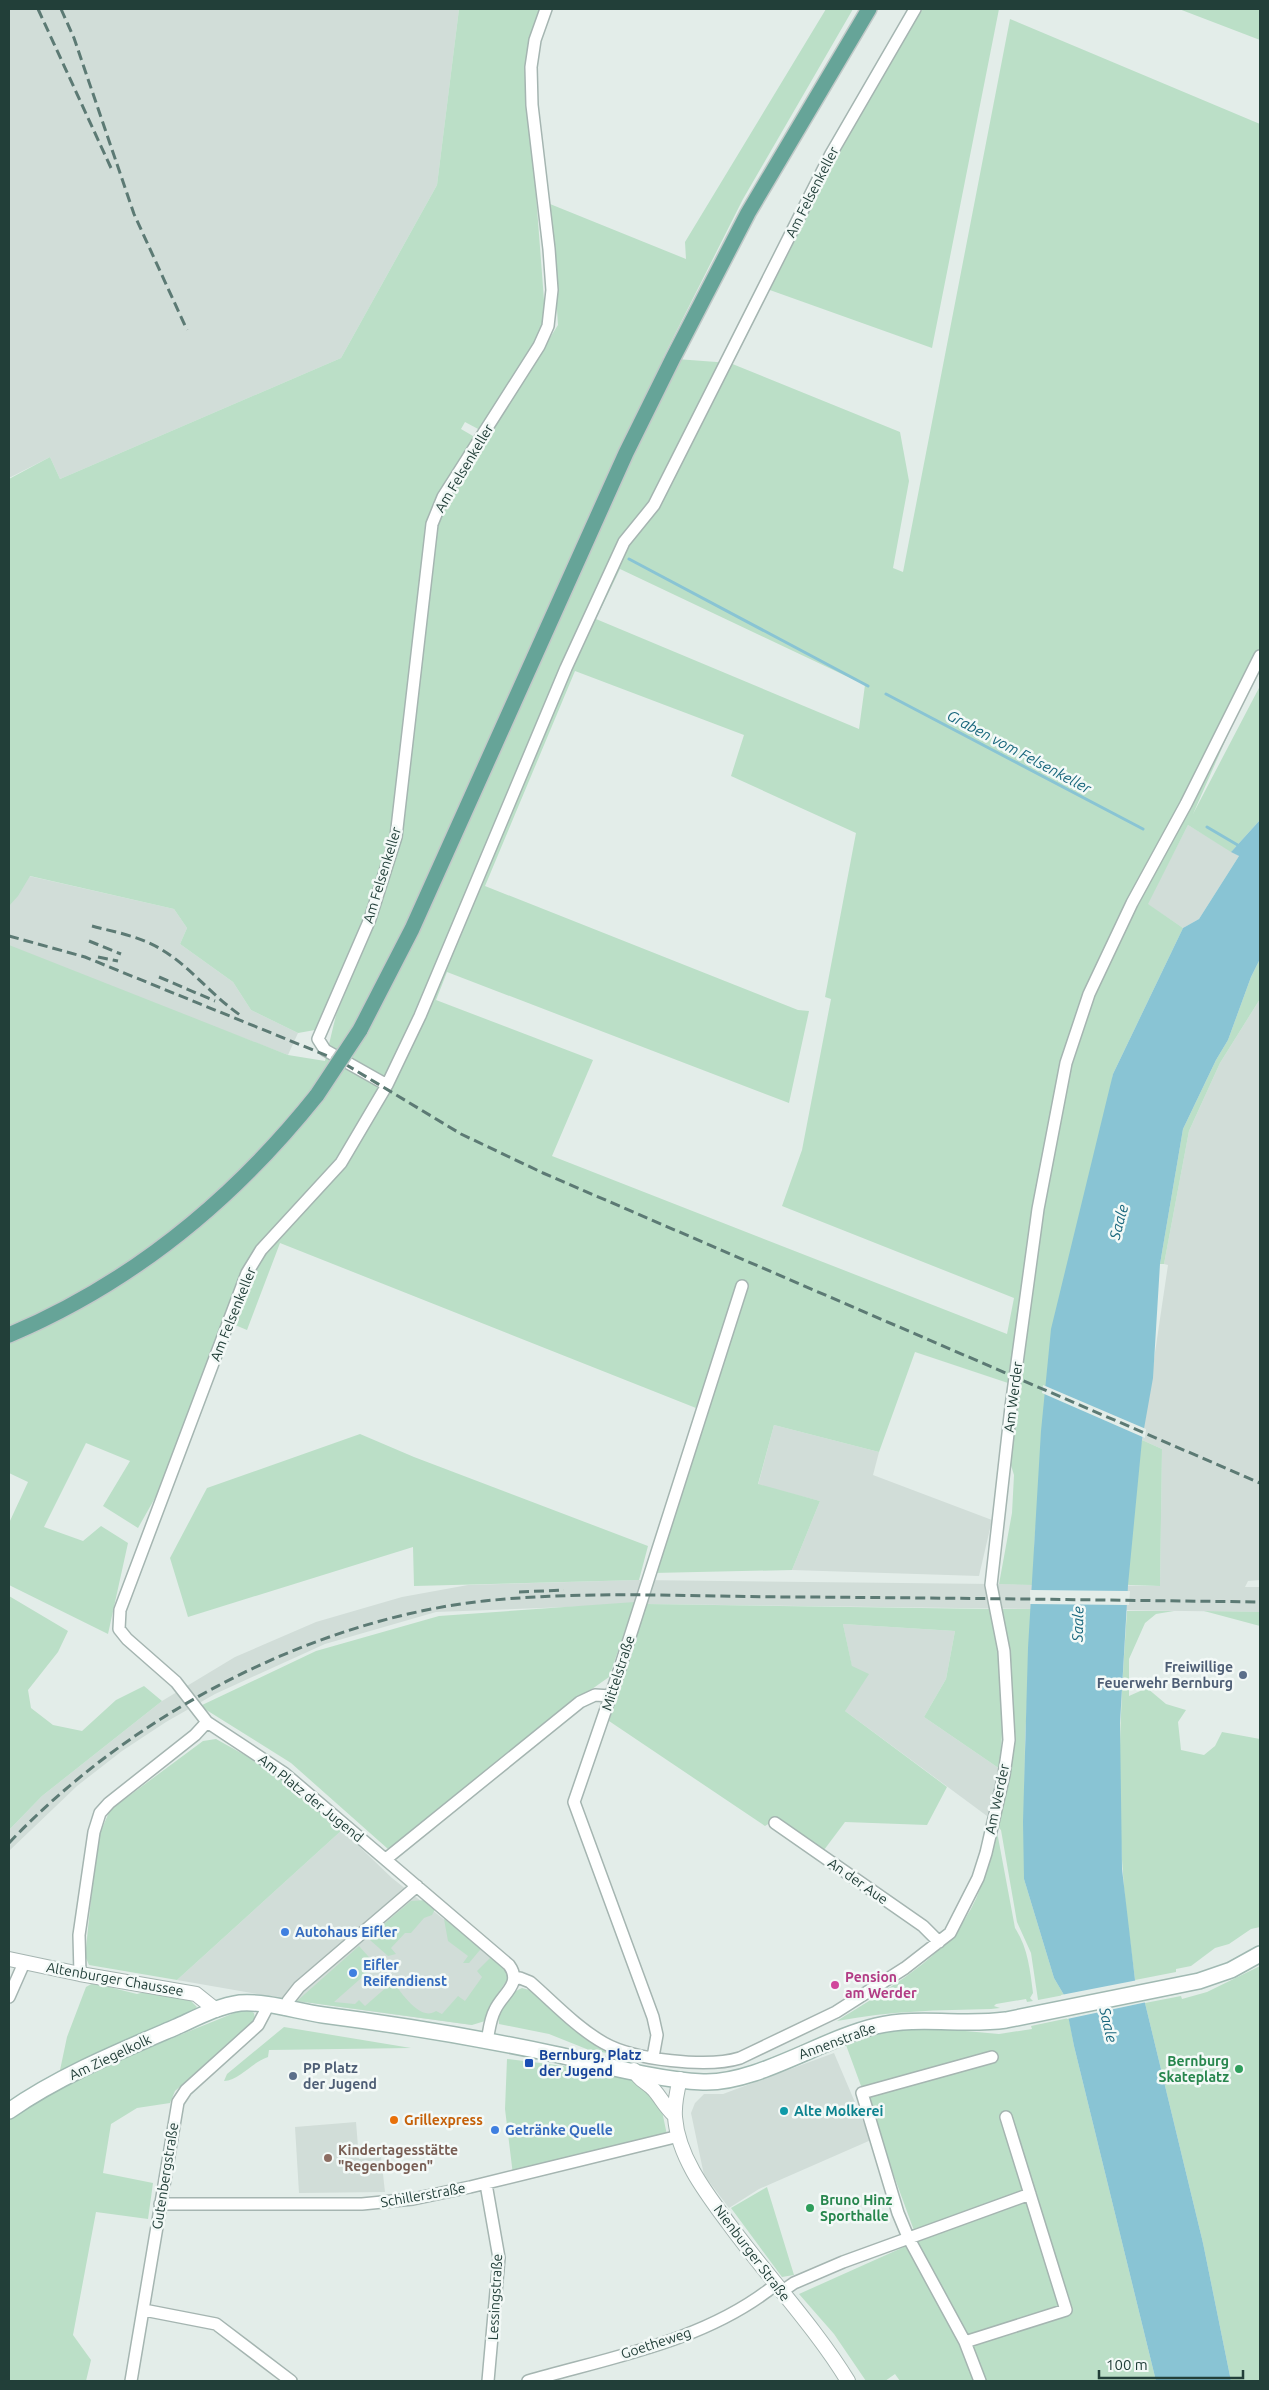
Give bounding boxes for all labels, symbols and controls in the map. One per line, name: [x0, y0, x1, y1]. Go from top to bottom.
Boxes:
street label: Am Felsenkeller: [782, 143, 842, 240]
street label: Am Felsenkeller: [431, 420, 497, 515]
water label: Graben vom Felsenkeller: [944, 706, 1095, 797]
street label: Am Felsenkeller: [360, 824, 404, 925]
water label: Saale: [1105, 1202, 1131, 1242]
street label: Am Felsenkeller: [207, 1264, 259, 1363]
street label: Am Werder: [1001, 1360, 1025, 1433]
water label: Saale: [1068, 1606, 1087, 1643]
street label: Mittelstraße: [598, 1633, 638, 1713]
place label: Freiwillige Feuerwehr Bernburg: [1097, 1659, 1233, 1691]
marker: Freiwillige Feuerwehr Bernburg: [1237, 1669, 1249, 1681]
street label: Am Platz der Jugend: [255, 1751, 367, 1845]
street label: Am Werder: [982, 1762, 1012, 1836]
street label: An der Aue: [825, 1854, 891, 1908]
place label: Autohaus Eifler: [295, 1924, 397, 1940]
marker: Autohaus Eifler: [279, 1926, 291, 1938]
place label: Eifler Reifendienst: [363, 1957, 447, 1989]
street label: Altenburger Chaussee: [45, 1959, 185, 1999]
marker: Eifler Reifendienst: [347, 1967, 359, 1979]
place label: Pension am Werder: [845, 1969, 917, 2001]
marker: Pension am Werder: [829, 1979, 841, 1991]
water label: Saale: [1096, 2005, 1121, 2044]
street label: Annenstraße: [796, 2020, 878, 2062]
street label: Am Ziegelkolk: [66, 2031, 154, 2083]
place label: Bernburg, Platz der Jugend: [539, 2047, 641, 2079]
place label: Bernburg Skateplatz: [1159, 2053, 1229, 2085]
marker: Bernburg, Platz der Jugend: [523, 2057, 535, 2069]
place label: PP Platz der Jugend: [303, 2060, 377, 2092]
marker: Bernburg Skateplatz: [1233, 2063, 1245, 2075]
marker: PP Platz der Jugend: [287, 2070, 299, 2082]
place label: Alte Molkerei: [794, 2103, 884, 2119]
marker: Alte Molkerei: [778, 2105, 790, 2117]
place label: Grillexpress: [404, 2112, 483, 2128]
marker: Grillexpress: [388, 2114, 400, 2126]
street label: Gutenbergstraße: [149, 2121, 181, 2231]
place label: Getränke Quelle: [505, 2122, 613, 2138]
marker: Getränke Quelle: [489, 2124, 501, 2136]
place label: Kindertagesstätte "Regenbogen": [338, 2142, 458, 2174]
marker: Kindertagesstätte "Regenbogen": [322, 2152, 334, 2164]
street label: Schillerstraße: [379, 2180, 467, 2210]
place label: Bruno Hinz Sporthalle: [820, 2192, 892, 2224]
street label: Nienburger Straße: [711, 2202, 793, 2304]
marker: Bruno Hinz Sporthalle: [804, 2202, 816, 2214]
street label: Lessingstraße: [485, 2253, 505, 2341]
street label: Goetheweg: [619, 2324, 693, 2362]
scale bar: [1099, 2348, 1243, 2380]
text: 100 m: [1106, 2356, 1148, 2373]

